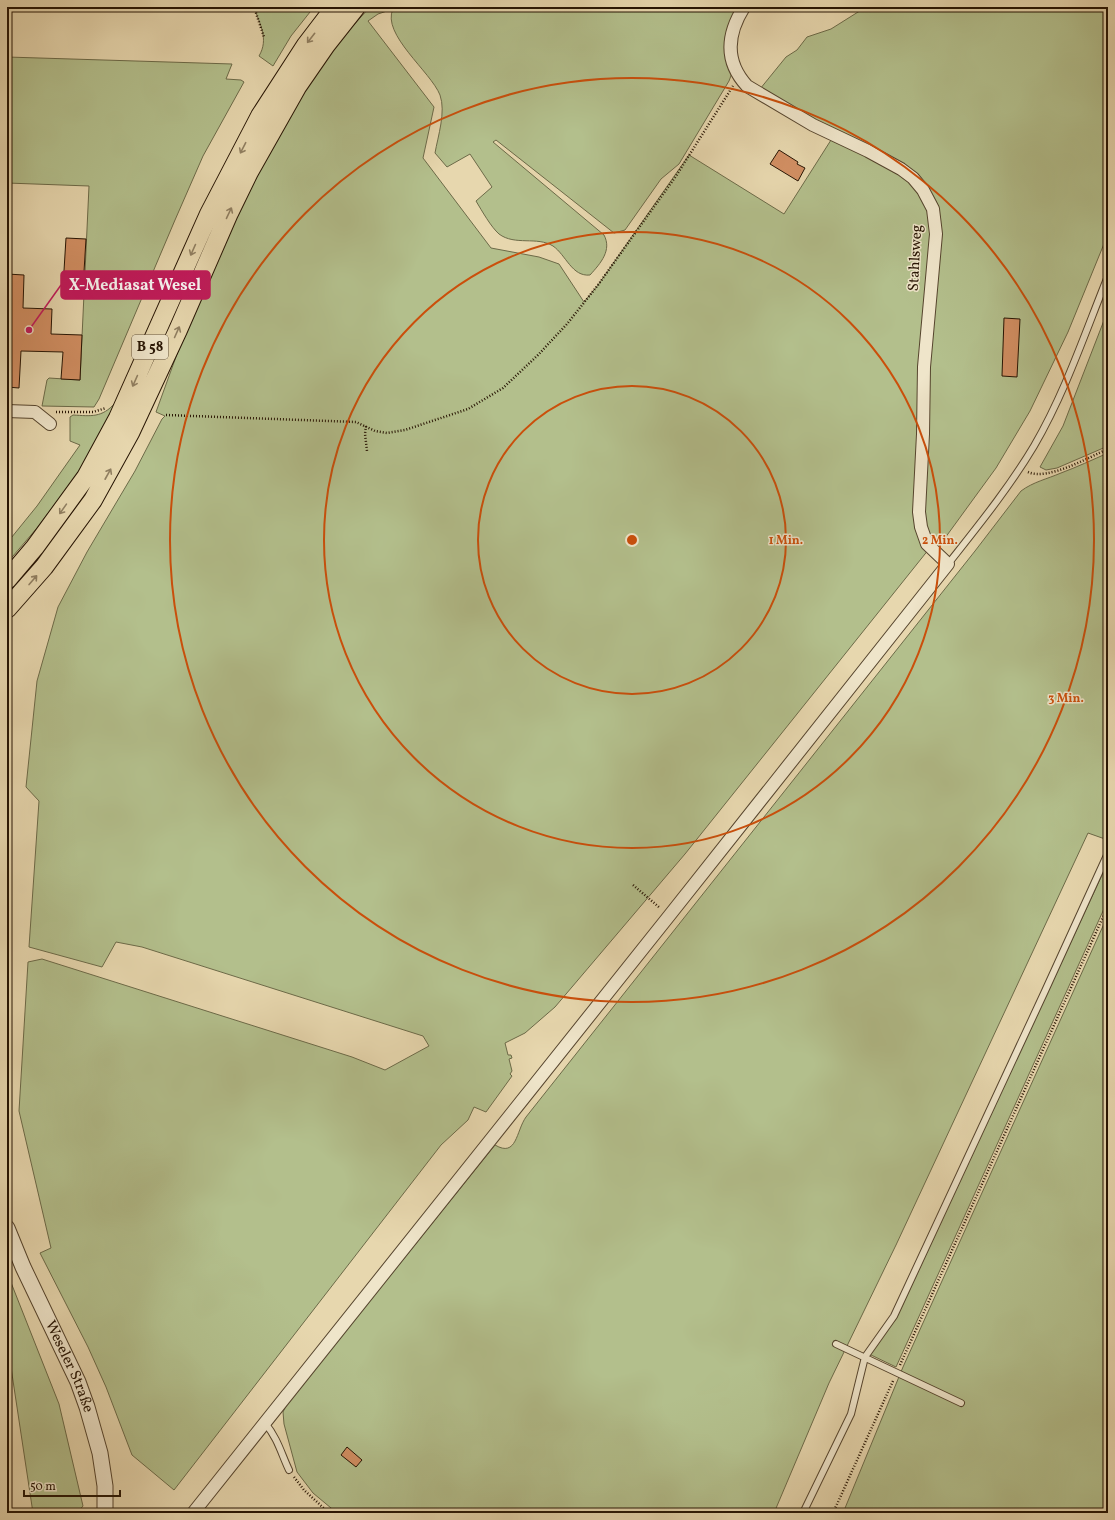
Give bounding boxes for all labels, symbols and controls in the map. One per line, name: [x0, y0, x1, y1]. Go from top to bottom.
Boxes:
one-way arrow: [307, 32, 316, 43]
one-way arrow: [239, 142, 246, 154]
one-way arrow: [226, 207, 233, 219]
street label: Stahlsweg: [904, 224, 928, 292]
one-way arrow: [189, 243, 196, 255]
callout: X-Mediasat Wesel: [61, 271, 210, 299]
text: X-Mediasat Wesel: [69, 275, 202, 297]
one-way arrow: [174, 326, 181, 338]
road number: B 58: [132, 335, 168, 359]
one-way arrow: [130, 375, 138, 387]
one-way arrow: [104, 468, 112, 480]
one-way arrow: [59, 503, 67, 514]
centre of rings: [625, 533, 639, 547]
text: 1 Min.: [769, 533, 803, 549]
text: 2 Min.: [922, 533, 958, 549]
one-way arrow: [28, 574, 37, 585]
text: 3 Min.: [1048, 691, 1084, 707]
street label: Weseler Straße: [40, 1317, 99, 1415]
scale bar: [24, 1472, 120, 1498]
text: 50 m: [30, 1479, 56, 1495]

